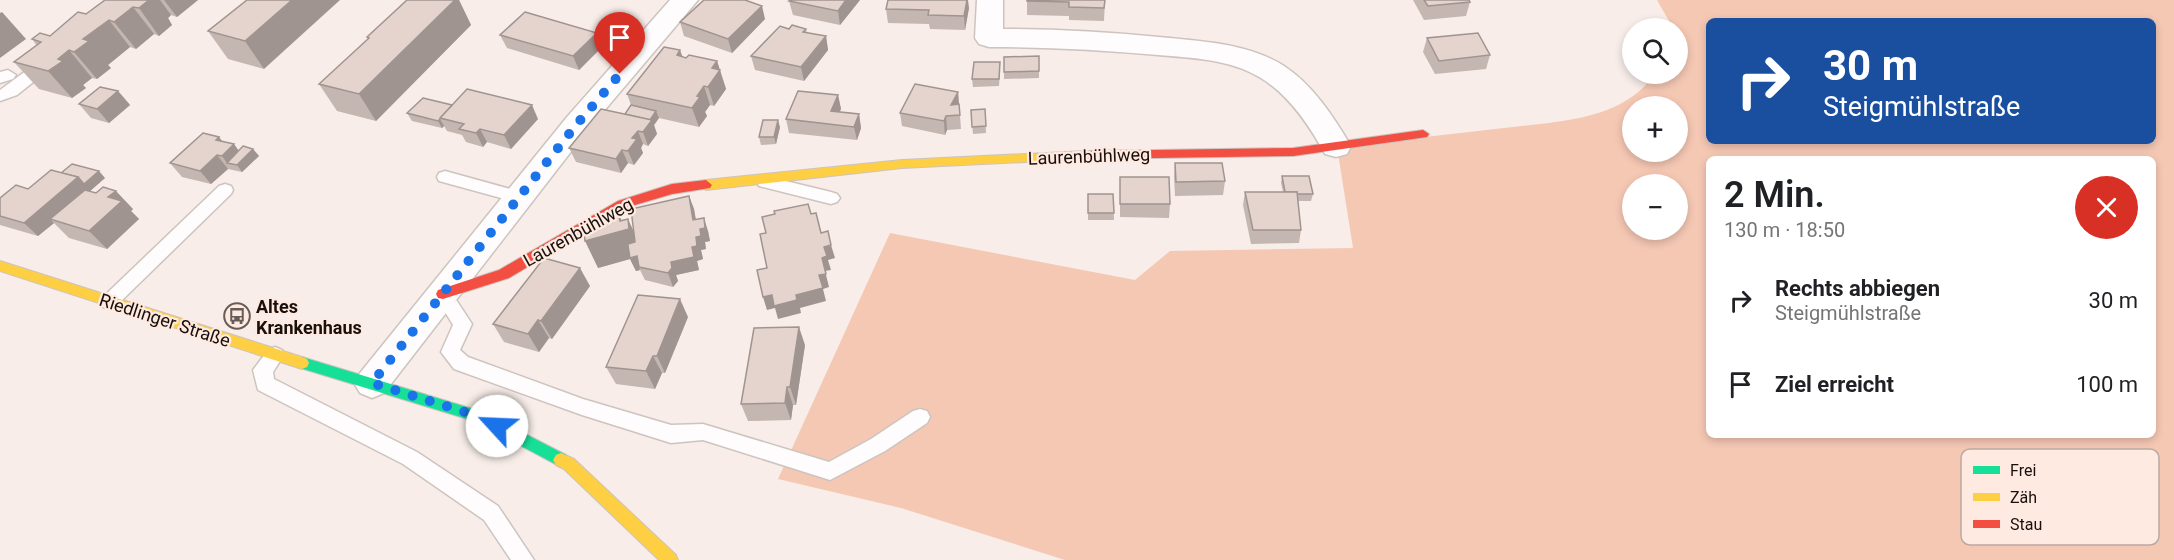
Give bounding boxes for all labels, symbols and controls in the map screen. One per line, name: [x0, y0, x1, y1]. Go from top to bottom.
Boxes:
pin: [594, 12, 645, 74]
map controls: [1622, 18, 1688, 240]
button: search: [1622, 18, 1688, 84]
icon: arrive: [603, 21, 636, 54]
text: 30 m: [1823, 41, 1918, 90]
icon: right: [1724, 42, 1802, 120]
text: Steigmühlstraße: [1823, 91, 2020, 123]
button: +: [1622, 96, 1688, 162]
street label: Laurenbühlweg: [1028, 143, 1150, 169]
button: −: [1622, 174, 1688, 240]
text: 2 Min.: [1724, 174, 1825, 216]
button: close: [2075, 176, 2138, 239]
street label: Laurenbühlweg: [519, 193, 637, 271]
text: 130 m · 18:50: [1724, 218, 1845, 242]
text: Rechts abbiegen: [1775, 276, 1940, 301]
icon: right: [1724, 284, 1757, 317]
text: 30 m: [2089, 288, 2138, 313]
street label: Riedlinger Straße: [97, 289, 233, 351]
place label: Altes Krankenhaus: [256, 296, 362, 338]
bus stop icon: Altes Krankenhaus: [222, 301, 252, 331]
text: Steigmühlstraße: [1775, 301, 1921, 325]
icon: arrive: [1724, 368, 1757, 401]
text: Ziel erreicht: [1775, 372, 1894, 397]
text: 100 m: [2076, 372, 2138, 397]
position arrow: [465, 394, 529, 458]
legend: [1961, 449, 2159, 545]
text: Frei: [2010, 461, 2036, 480]
text: Zäh: [2010, 488, 2037, 507]
text: Stau: [2010, 515, 2042, 534]

